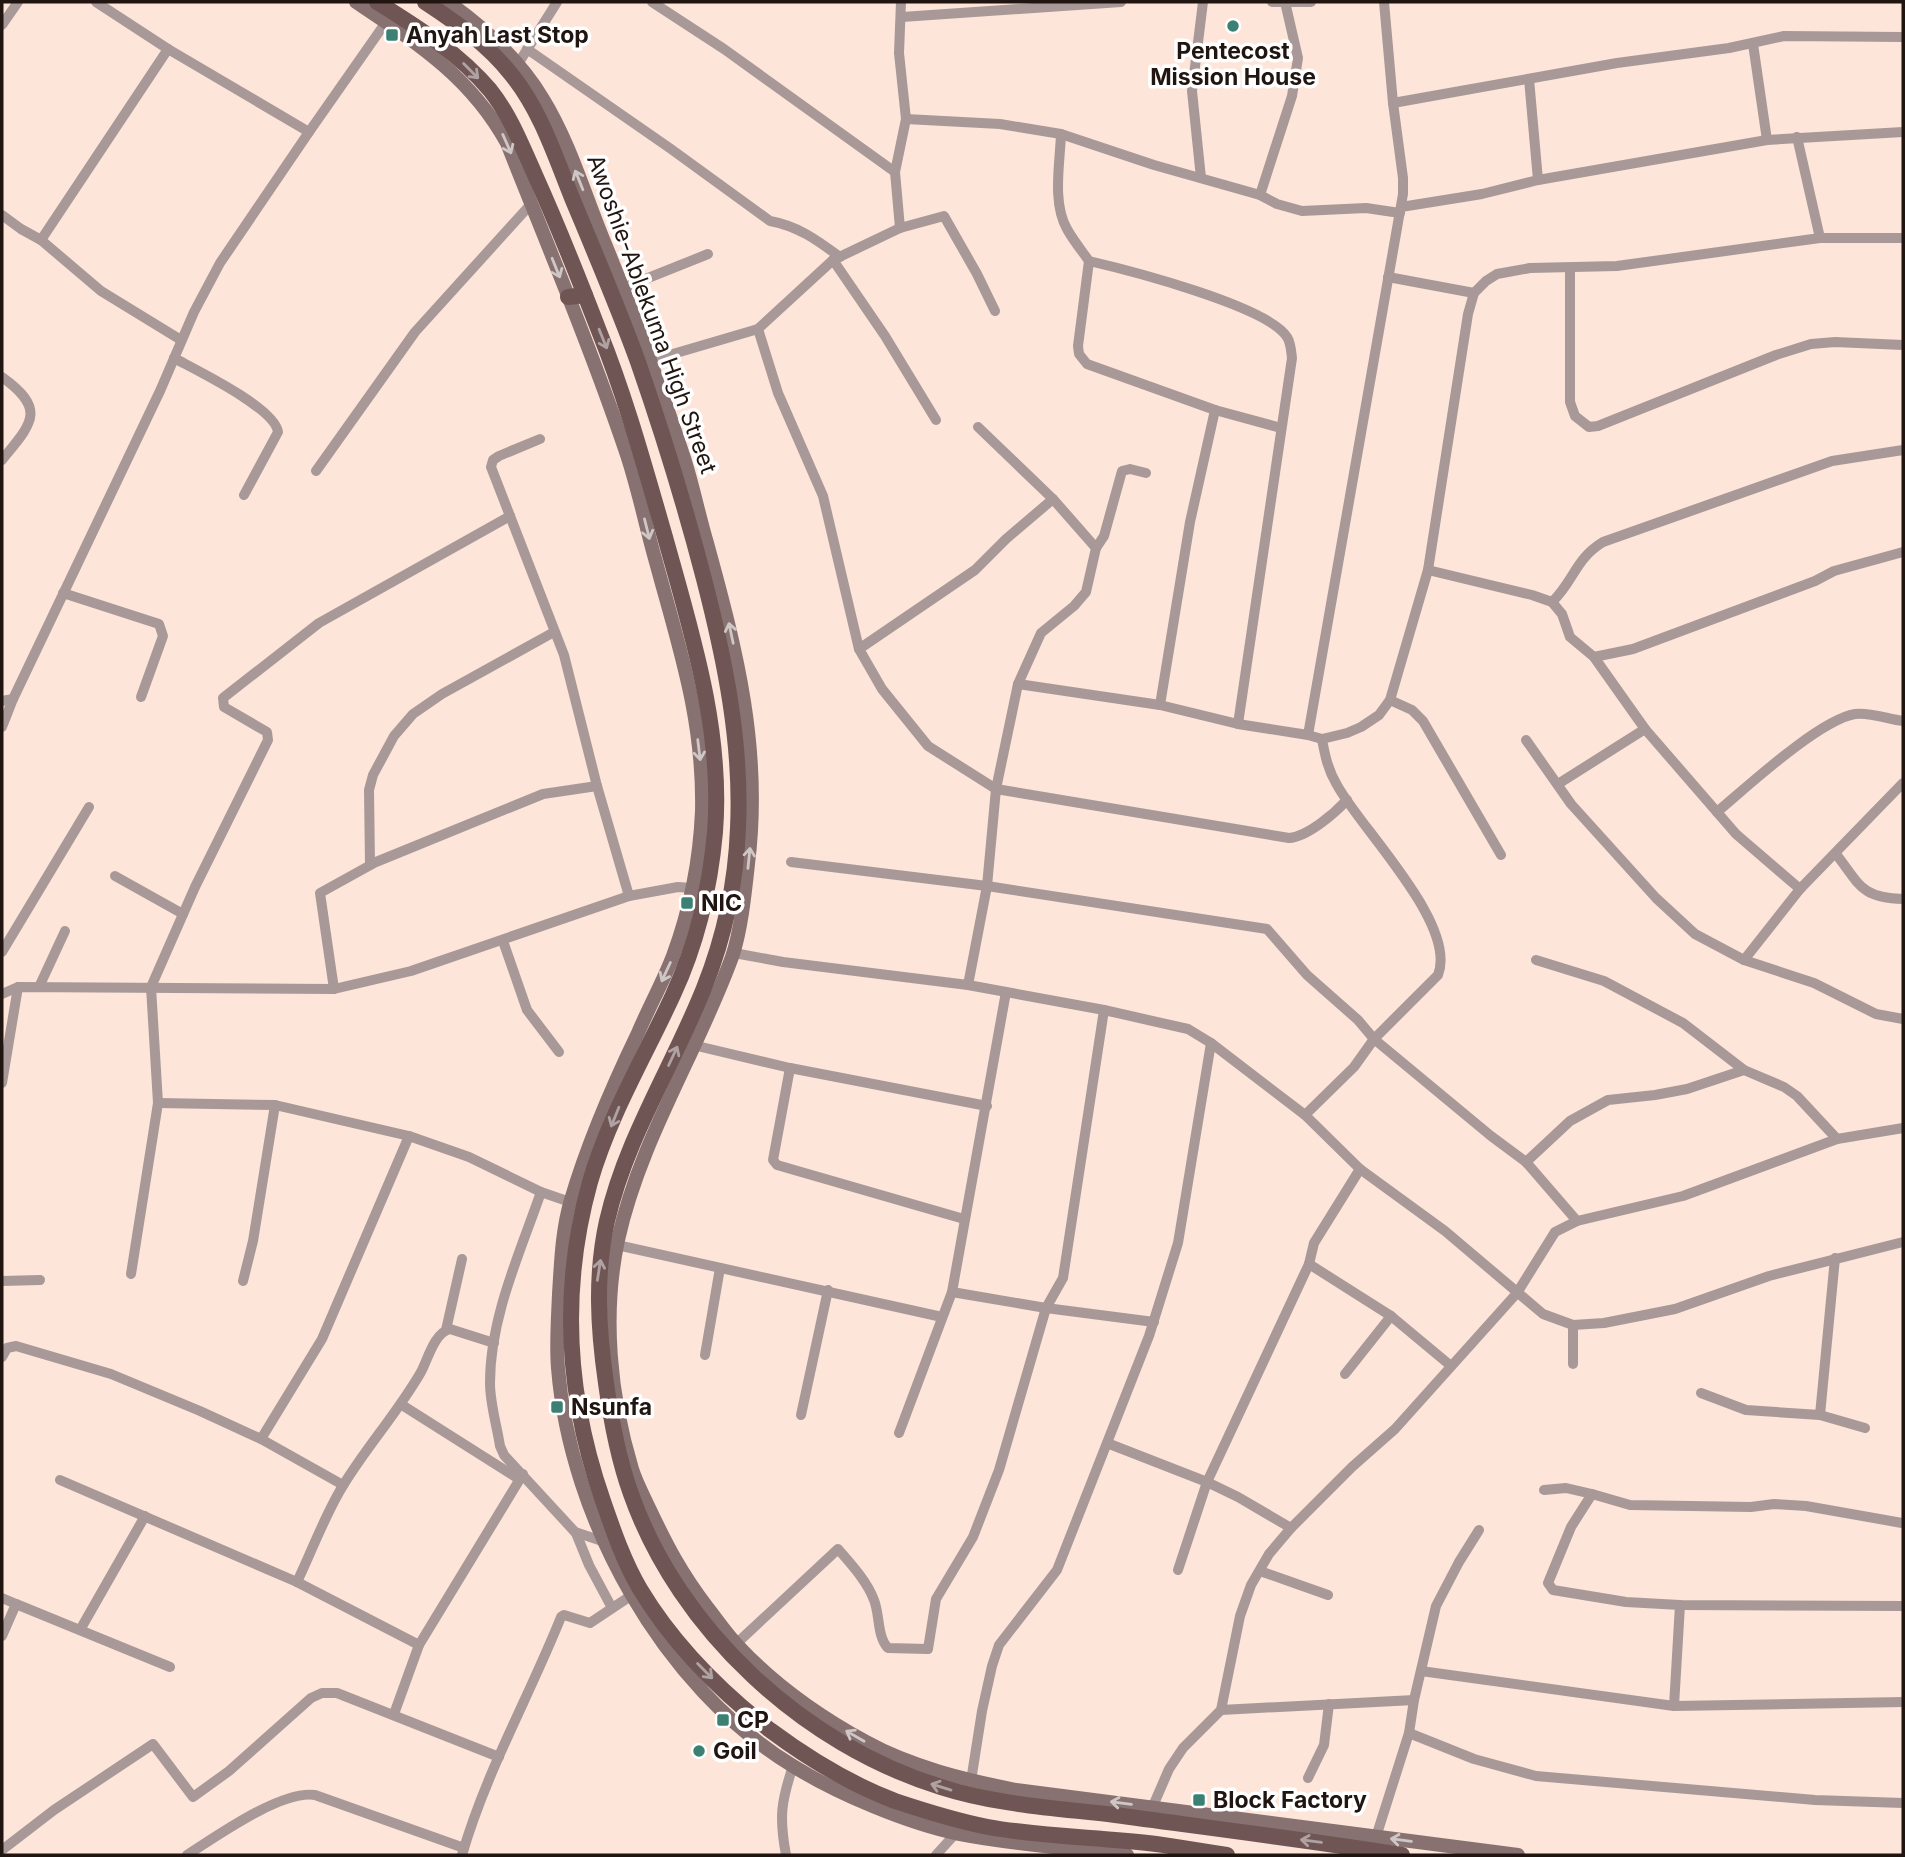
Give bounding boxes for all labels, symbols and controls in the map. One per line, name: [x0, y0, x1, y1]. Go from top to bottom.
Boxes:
marker: Pentecost Mission House: [1225, 18, 1241, 34]
place label: Anyah Last Stop: [406, 21, 589, 49]
marker: Anyah Last Stop: [384, 27, 400, 43]
place label: Pentecost Mission House: [1150, 37, 1316, 91]
one-way arrow: [462, 62, 479, 79]
one-way arrow: [501, 133, 514, 154]
street label: Awoshie-Ablekuma High Street: [581, 151, 723, 478]
one-way arrow: [571, 169, 584, 191]
one-way arrow: [550, 257, 563, 278]
one-way arrow: [597, 328, 610, 349]
one-way arrow: [641, 517, 654, 540]
one-way arrow: [723, 622, 737, 645]
one-way arrow: [692, 738, 705, 761]
one-way arrow: [742, 847, 755, 870]
place label: NIC: [701, 889, 742, 917]
marker: NIC: [679, 895, 695, 911]
one-way arrow: [658, 961, 672, 982]
one-way arrow: [666, 1046, 680, 1067]
one-way arrow: [607, 1106, 620, 1127]
one-way arrow: [593, 1259, 606, 1282]
place label: Nsunfa: [571, 1393, 652, 1421]
marker: Nsunfa: [549, 1399, 565, 1415]
one-way arrow: [696, 1662, 713, 1679]
place label: CP: [737, 1706, 769, 1734]
marker: CP: [715, 1712, 731, 1728]
one-way arrow: [845, 1729, 865, 1743]
place label: Goil: [713, 1737, 757, 1765]
marker: Goil: [691, 1743, 707, 1759]
one-way arrow: [930, 1779, 952, 1792]
place label: Block Factory: [1213, 1786, 1367, 1814]
marker: Block Factory: [1191, 1792, 1207, 1808]
one-way arrow: [1110, 1796, 1132, 1809]
one-way arrow: [1300, 1834, 1323, 1847]
one-way arrow: [1391, 1834, 1413, 1847]

